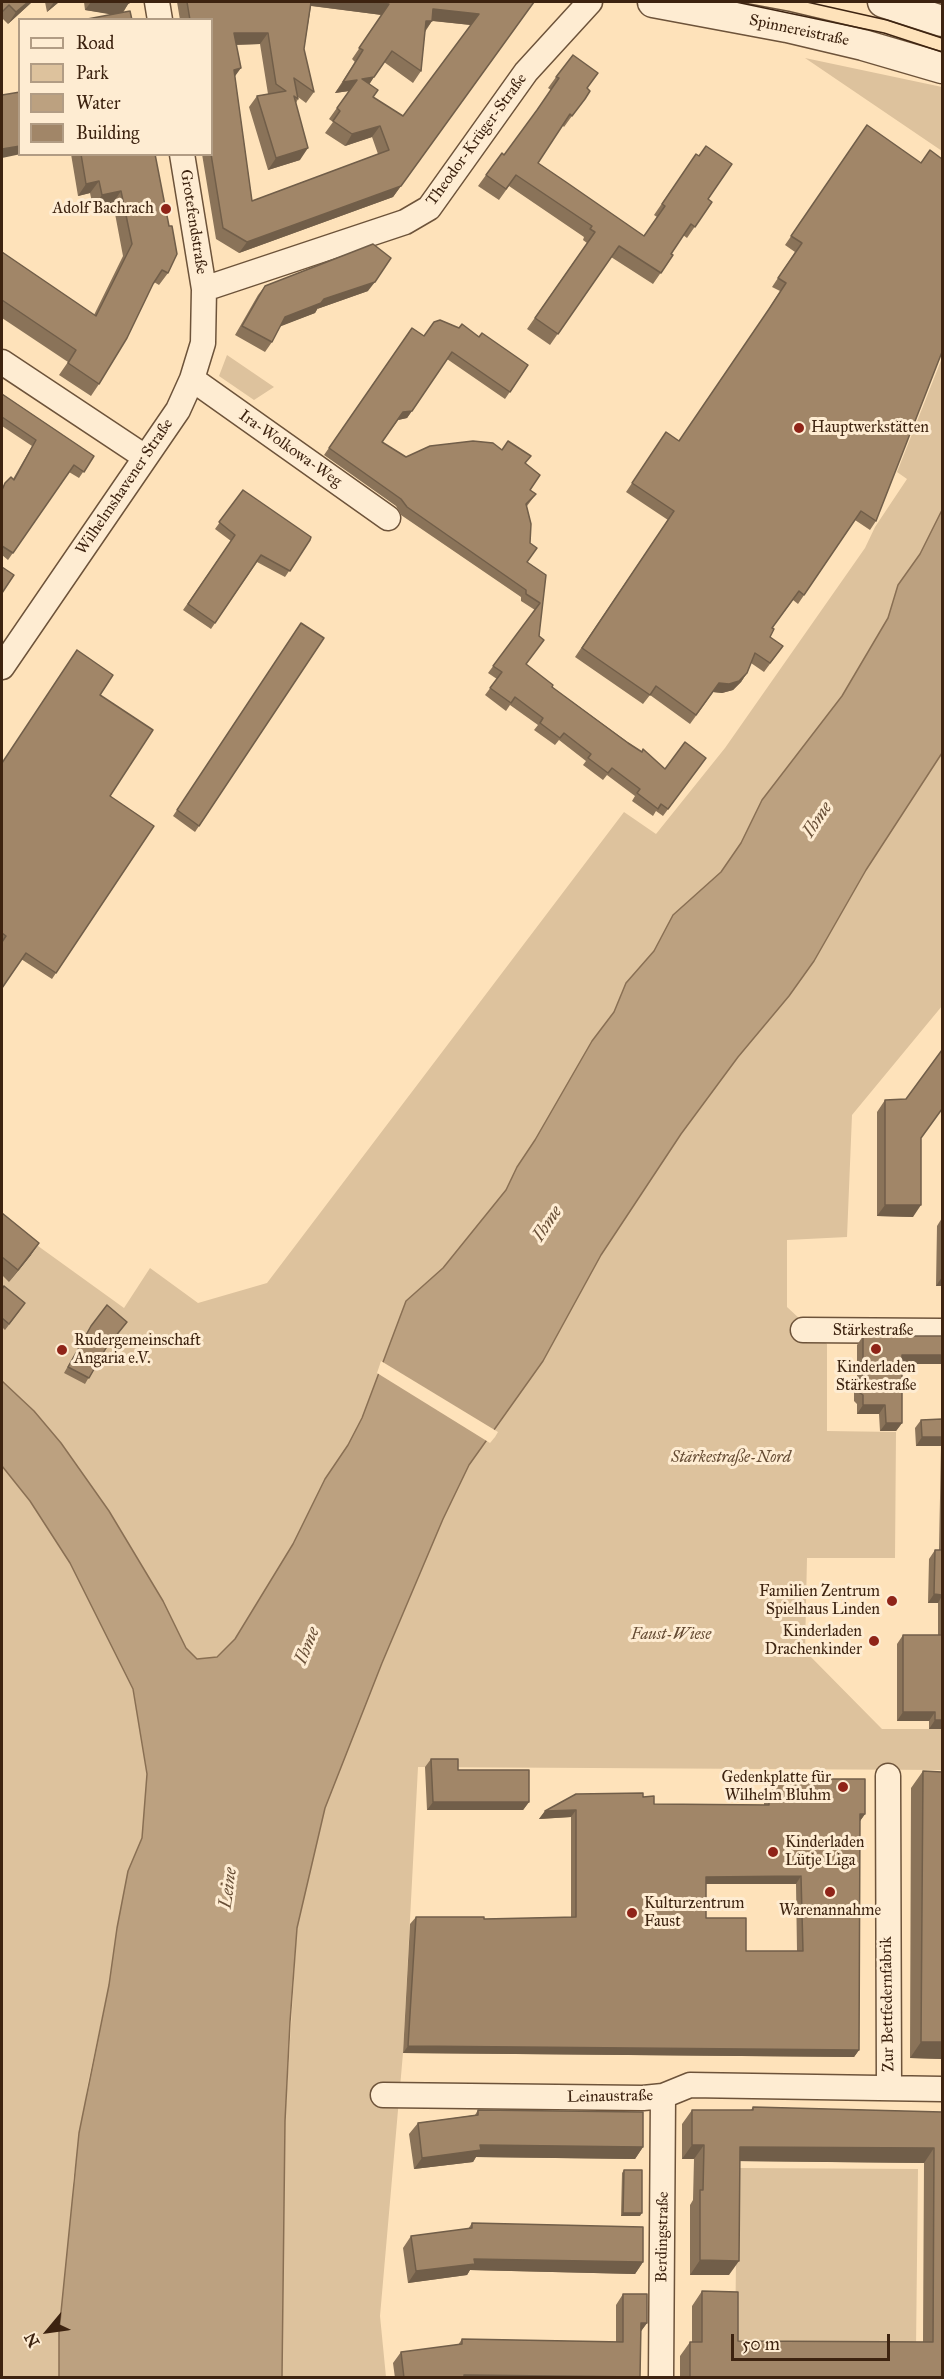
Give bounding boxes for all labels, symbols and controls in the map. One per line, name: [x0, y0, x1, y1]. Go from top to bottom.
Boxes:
street label: Spinnereistraße: [747, 11, 851, 51]
legend: [18, 18, 213, 156]
text: Road: [76, 32, 114, 54]
text: Park: [76, 62, 109, 84]
street label: Theodor-Krüger-Straße: [423, 70, 531, 210]
text: Water: [76, 92, 120, 114]
text: Building: [76, 122, 139, 144]
street label: Grotefendstraße: [175, 168, 211, 276]
place label: Adolf Bachrach: [53, 199, 154, 219]
marker: Adolf Bachrach: [159, 202, 173, 216]
street label: Ira-Wolkowa-Weg: [235, 406, 345, 492]
street label: Wilhelmshavener Straße: [72, 415, 178, 559]
place label: Hauptwerkstätten: [811, 418, 929, 438]
marker: Hauptwerkstätten: [792, 421, 806, 435]
water label: Ihme: [798, 798, 838, 842]
water label: Ihme: [528, 1202, 568, 1246]
street label: Stärkestraße: [833, 1321, 913, 1341]
place label: Rudergemeinschaft Angaria e.V.: [74, 1331, 201, 1369]
marker: Kinderladen Stärkestraße: [869, 1342, 883, 1356]
marker: Rudergemeinschaft Angaria e.V.: [55, 1343, 69, 1357]
place label: Kinderladen Stärkestraße: [836, 1358, 916, 1396]
park label: Stärkestraße-Nord: [671, 1448, 791, 1468]
place label: Familien Zentrum Spielhaus Linden: [759, 1582, 880, 1620]
marker: Familien Zentrum Spielhaus Linden: [885, 1594, 899, 1608]
place label: Kinderladen Drachenkinder: [765, 1622, 862, 1660]
water label: Ihme: [291, 1624, 325, 1668]
park label: Faust-Wiese: [631, 1625, 711, 1645]
marker: Kinderladen Drachenkinder: [867, 1634, 881, 1648]
place label: Gedenkplatte für Wilhelm Bluhm: [722, 1768, 831, 1806]
marker: Gedenkplatte für Wilhelm Bluhm: [836, 1780, 850, 1794]
place label: Kinderladen Lütje Liga: [785, 1833, 864, 1871]
marker: Kinderladen Lütje Liga: [766, 1845, 780, 1859]
water label: Leine: [215, 1866, 243, 1910]
marker: Warenannahme: [823, 1885, 837, 1899]
place label: Kulturzentrum Faust: [644, 1894, 744, 1932]
place label: Warenannahme: [779, 1901, 881, 1921]
marker: Kulturzentrum Faust: [625, 1906, 639, 1920]
street label: Zur Bettfedernfabrik: [877, 1936, 899, 2072]
street label: Leinaustraße: [567, 2087, 653, 2107]
street label: Berdingstraße: [653, 2191, 673, 2283]
north arrow: [18, 2301, 78, 2361]
scale bar: [734, 2322, 893, 2360]
text: N: [20, 2329, 43, 2351]
text: 50 m: [742, 2333, 780, 2355]

